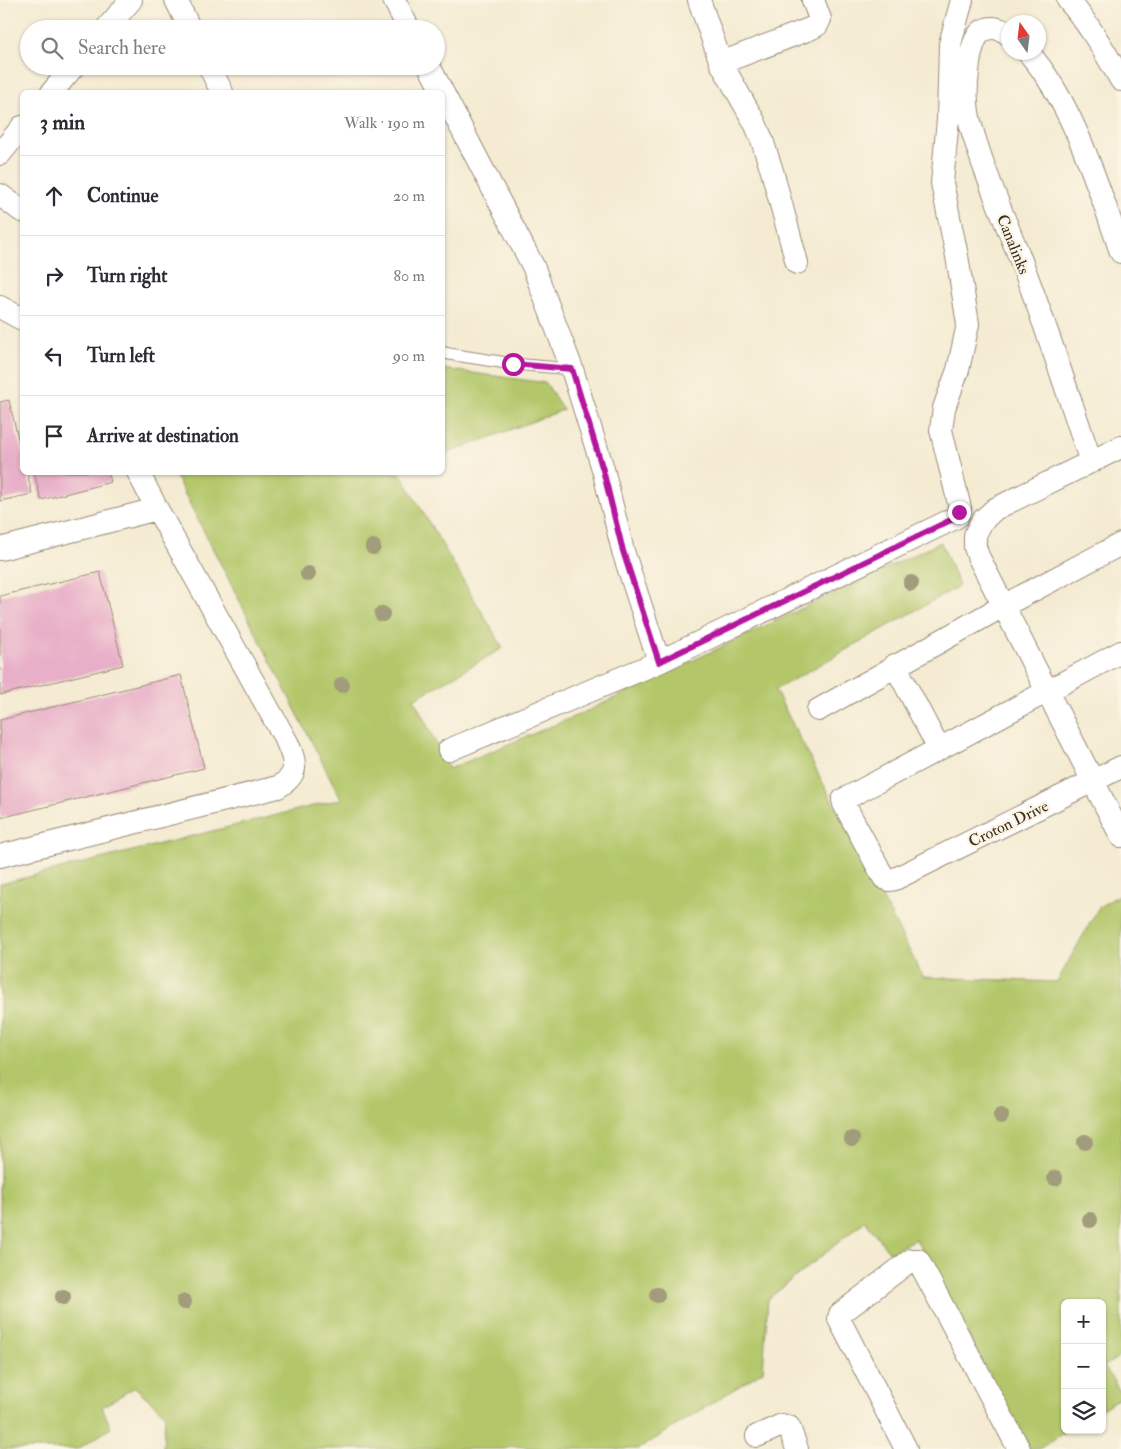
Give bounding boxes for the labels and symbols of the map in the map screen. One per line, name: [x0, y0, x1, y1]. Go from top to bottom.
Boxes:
north arrow: [1001, 15, 1046, 60]
street label: Canalinks: [992, 212, 1034, 277]
route start: [502, 353, 525, 376]
route end: [948, 501, 971, 524]
street label: Croton Drive: [965, 796, 1052, 852]

